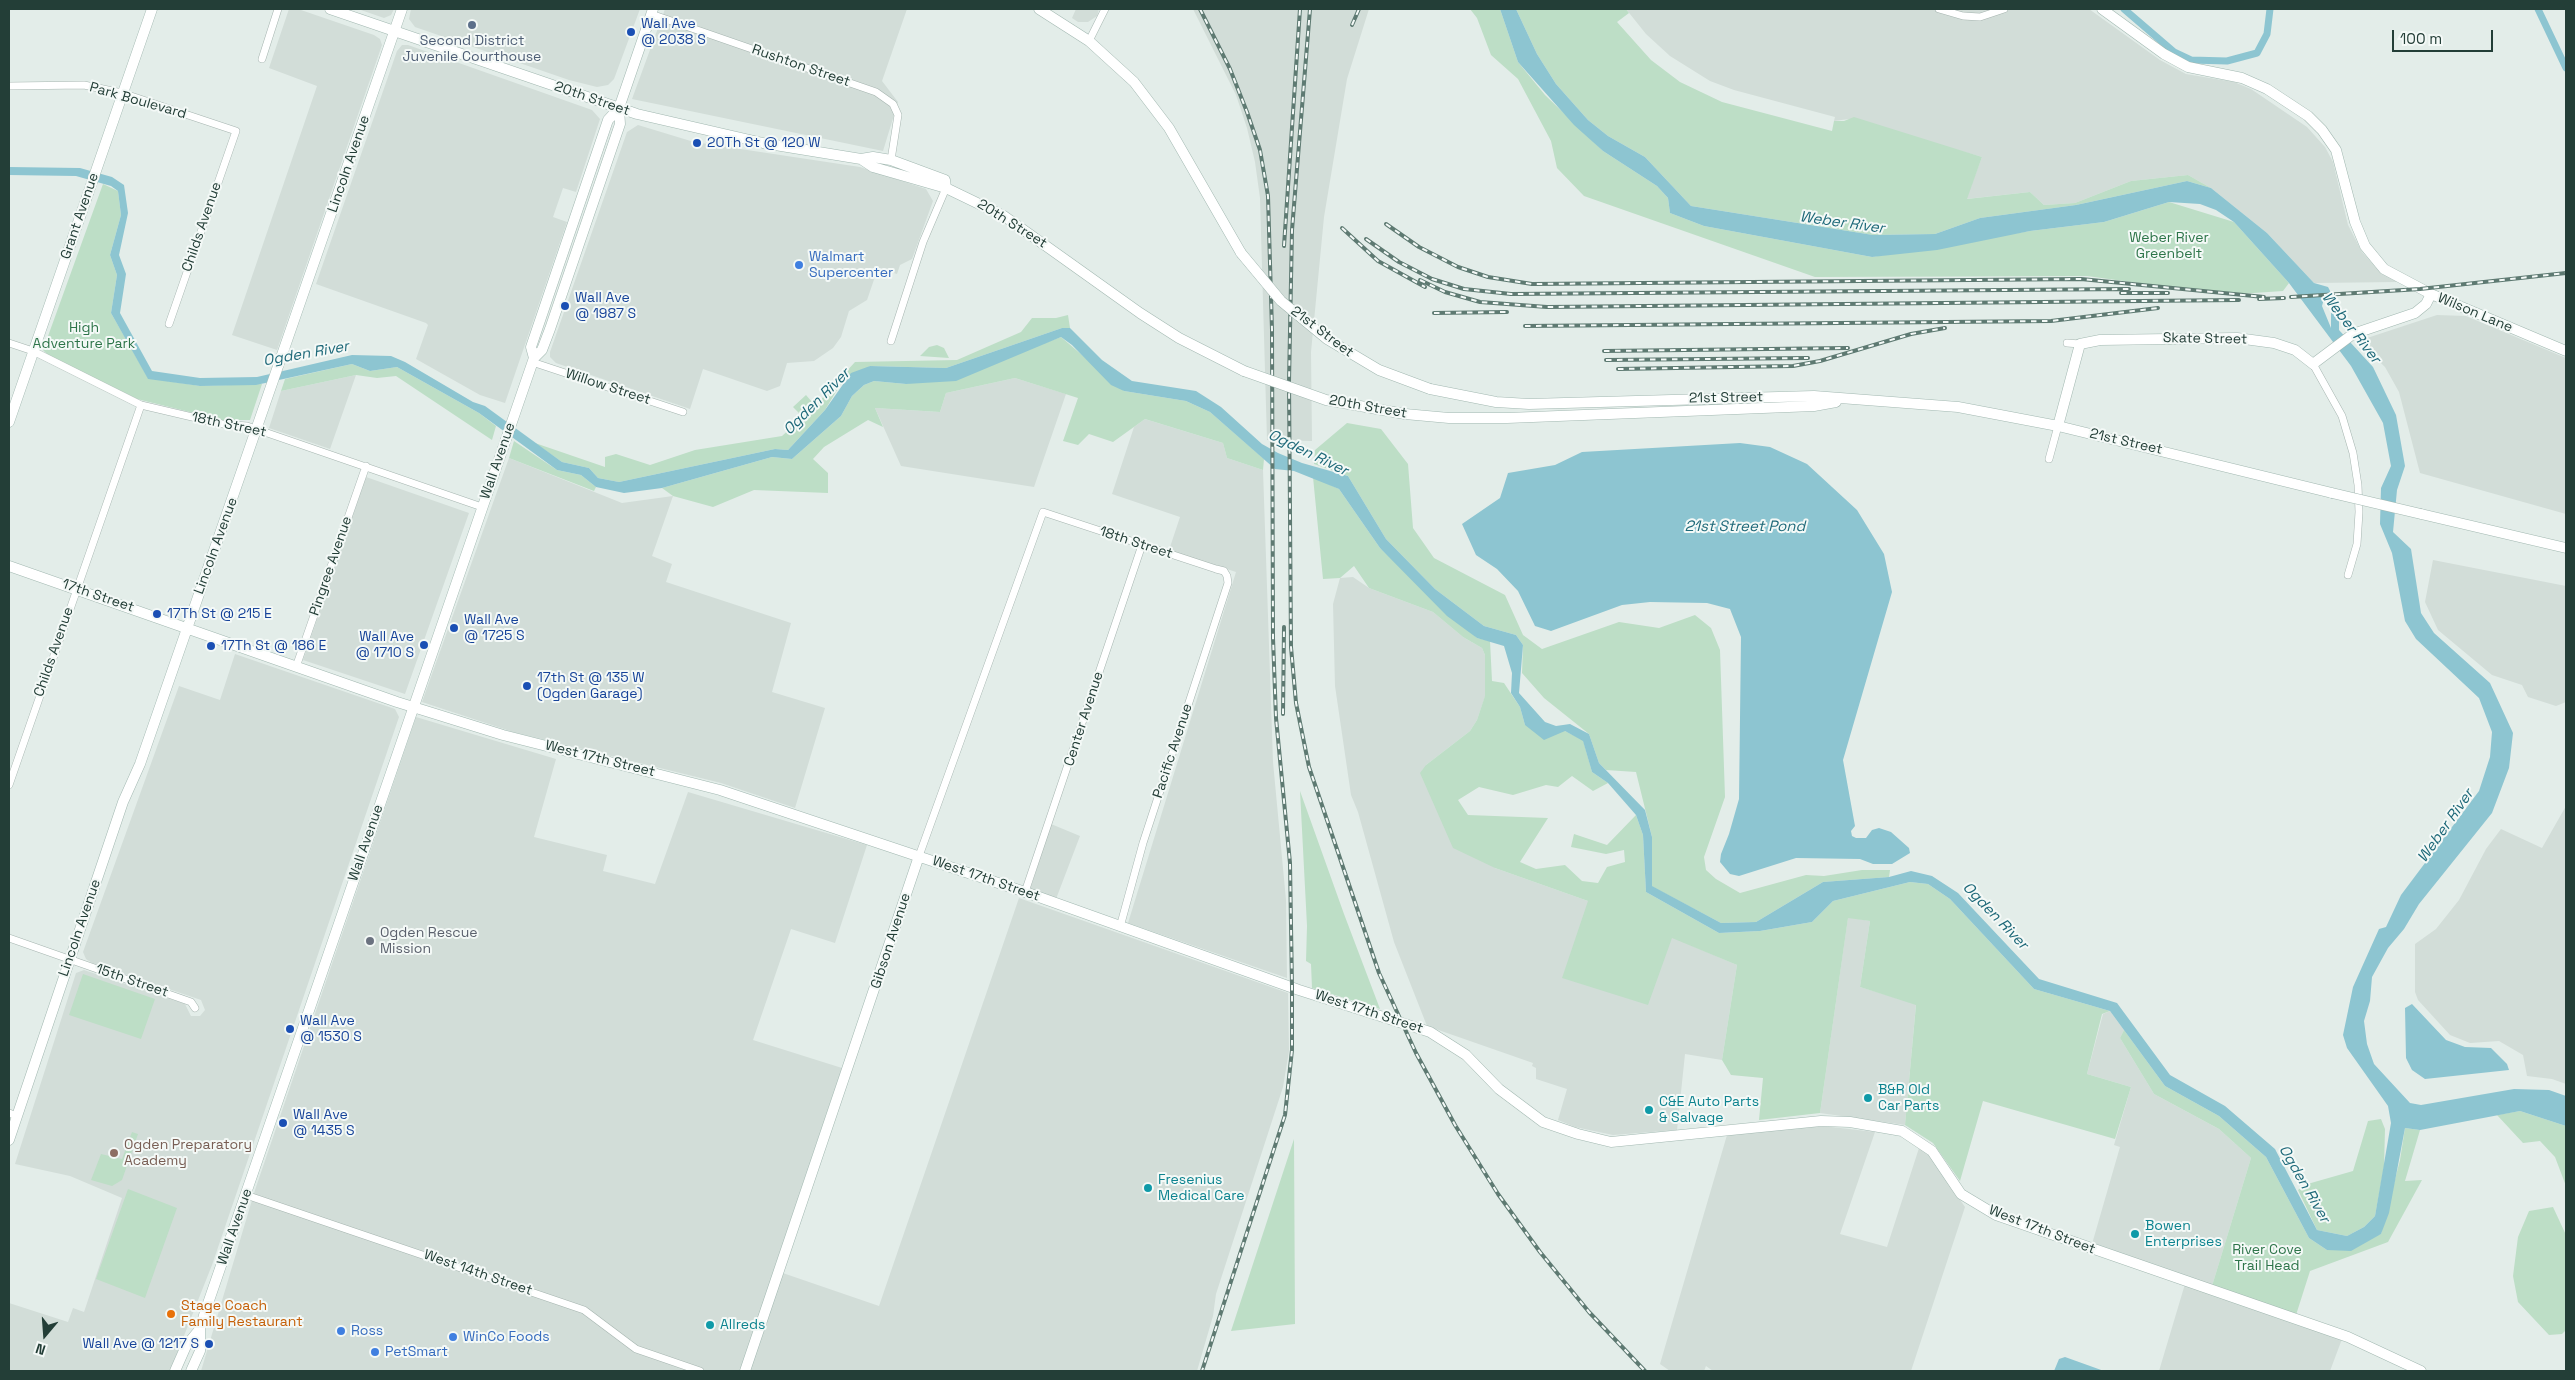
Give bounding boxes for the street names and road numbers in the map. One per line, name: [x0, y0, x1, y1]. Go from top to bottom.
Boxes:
street label: Rushton Street: [750, 41, 852, 91]
street label: 20th Street: [552, 78, 632, 120]
street label: Park Boulevard: [88, 79, 188, 123]
street label: Lincoln Avenue: [324, 113, 374, 215]
street label: Grant Avenue: [57, 171, 103, 261]
street label: Childs Avenue: [179, 180, 225, 274]
street label: 20th Street: [974, 196, 1050, 252]
street label: Wilson Lane: [2435, 290, 2515, 336]
street label: 21st Street: [1287, 303, 1357, 361]
street label: Skate Street: [2163, 330, 2247, 348]
street label: Willow Street: [563, 365, 653, 409]
street label: 21st Street: [1689, 389, 1763, 407]
street label: 20th Street: [1328, 392, 1408, 422]
street label: 18th Street: [190, 409, 268, 441]
street label: Wall Avenue: [477, 420, 519, 502]
street label: 21st Street: [2088, 425, 2164, 459]
street label: Lincoln Avenue: [191, 495, 241, 597]
street label: Pingree Avenue: [306, 514, 356, 618]
street label: 18th Street: [1097, 523, 1175, 563]
street label: 17th Street: [60, 576, 136, 616]
street label: Childs Avenue: [31, 605, 77, 699]
street label: Center Avenue: [1061, 670, 1107, 768]
street label: Pacific Avenue: [1150, 702, 1196, 800]
street label: West 17th Street: [543, 737, 657, 781]
street label: Wall Avenue: [345, 802, 387, 884]
street label: West 17th Street: [930, 853, 1042, 905]
street label: Lincoln Avenue: [55, 877, 105, 979]
street label: Gibson Avenue: [868, 891, 914, 991]
street label: 15th Street: [94, 961, 170, 1001]
street label: West 17th Street: [1313, 987, 1425, 1037]
street label: Wall Avenue: [214, 1186, 256, 1268]
street label: West 17th Street: [1986, 1202, 2098, 1258]
street label: West 14th Street: [422, 1247, 534, 1299]

